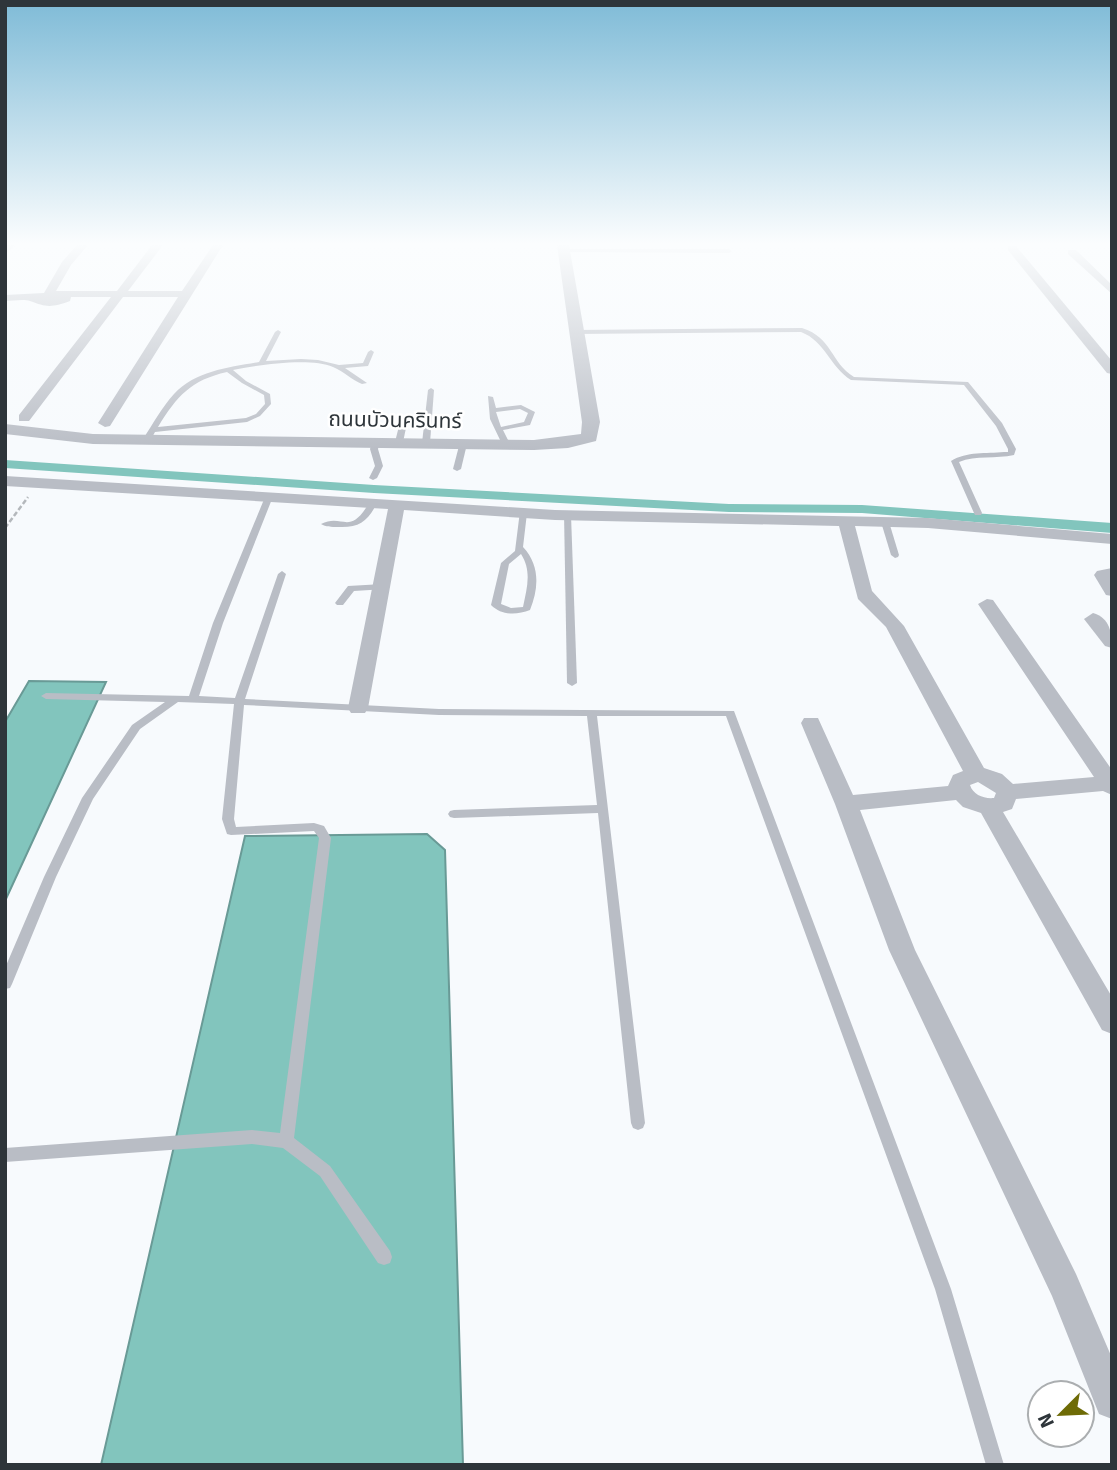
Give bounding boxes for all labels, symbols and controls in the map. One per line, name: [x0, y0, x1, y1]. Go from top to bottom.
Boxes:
street label: ถนนบัวนครินทร์: [328, 406, 463, 434]
north arrow: [1026, 1379, 1096, 1449]
text: N: [1033, 1410, 1060, 1431]

